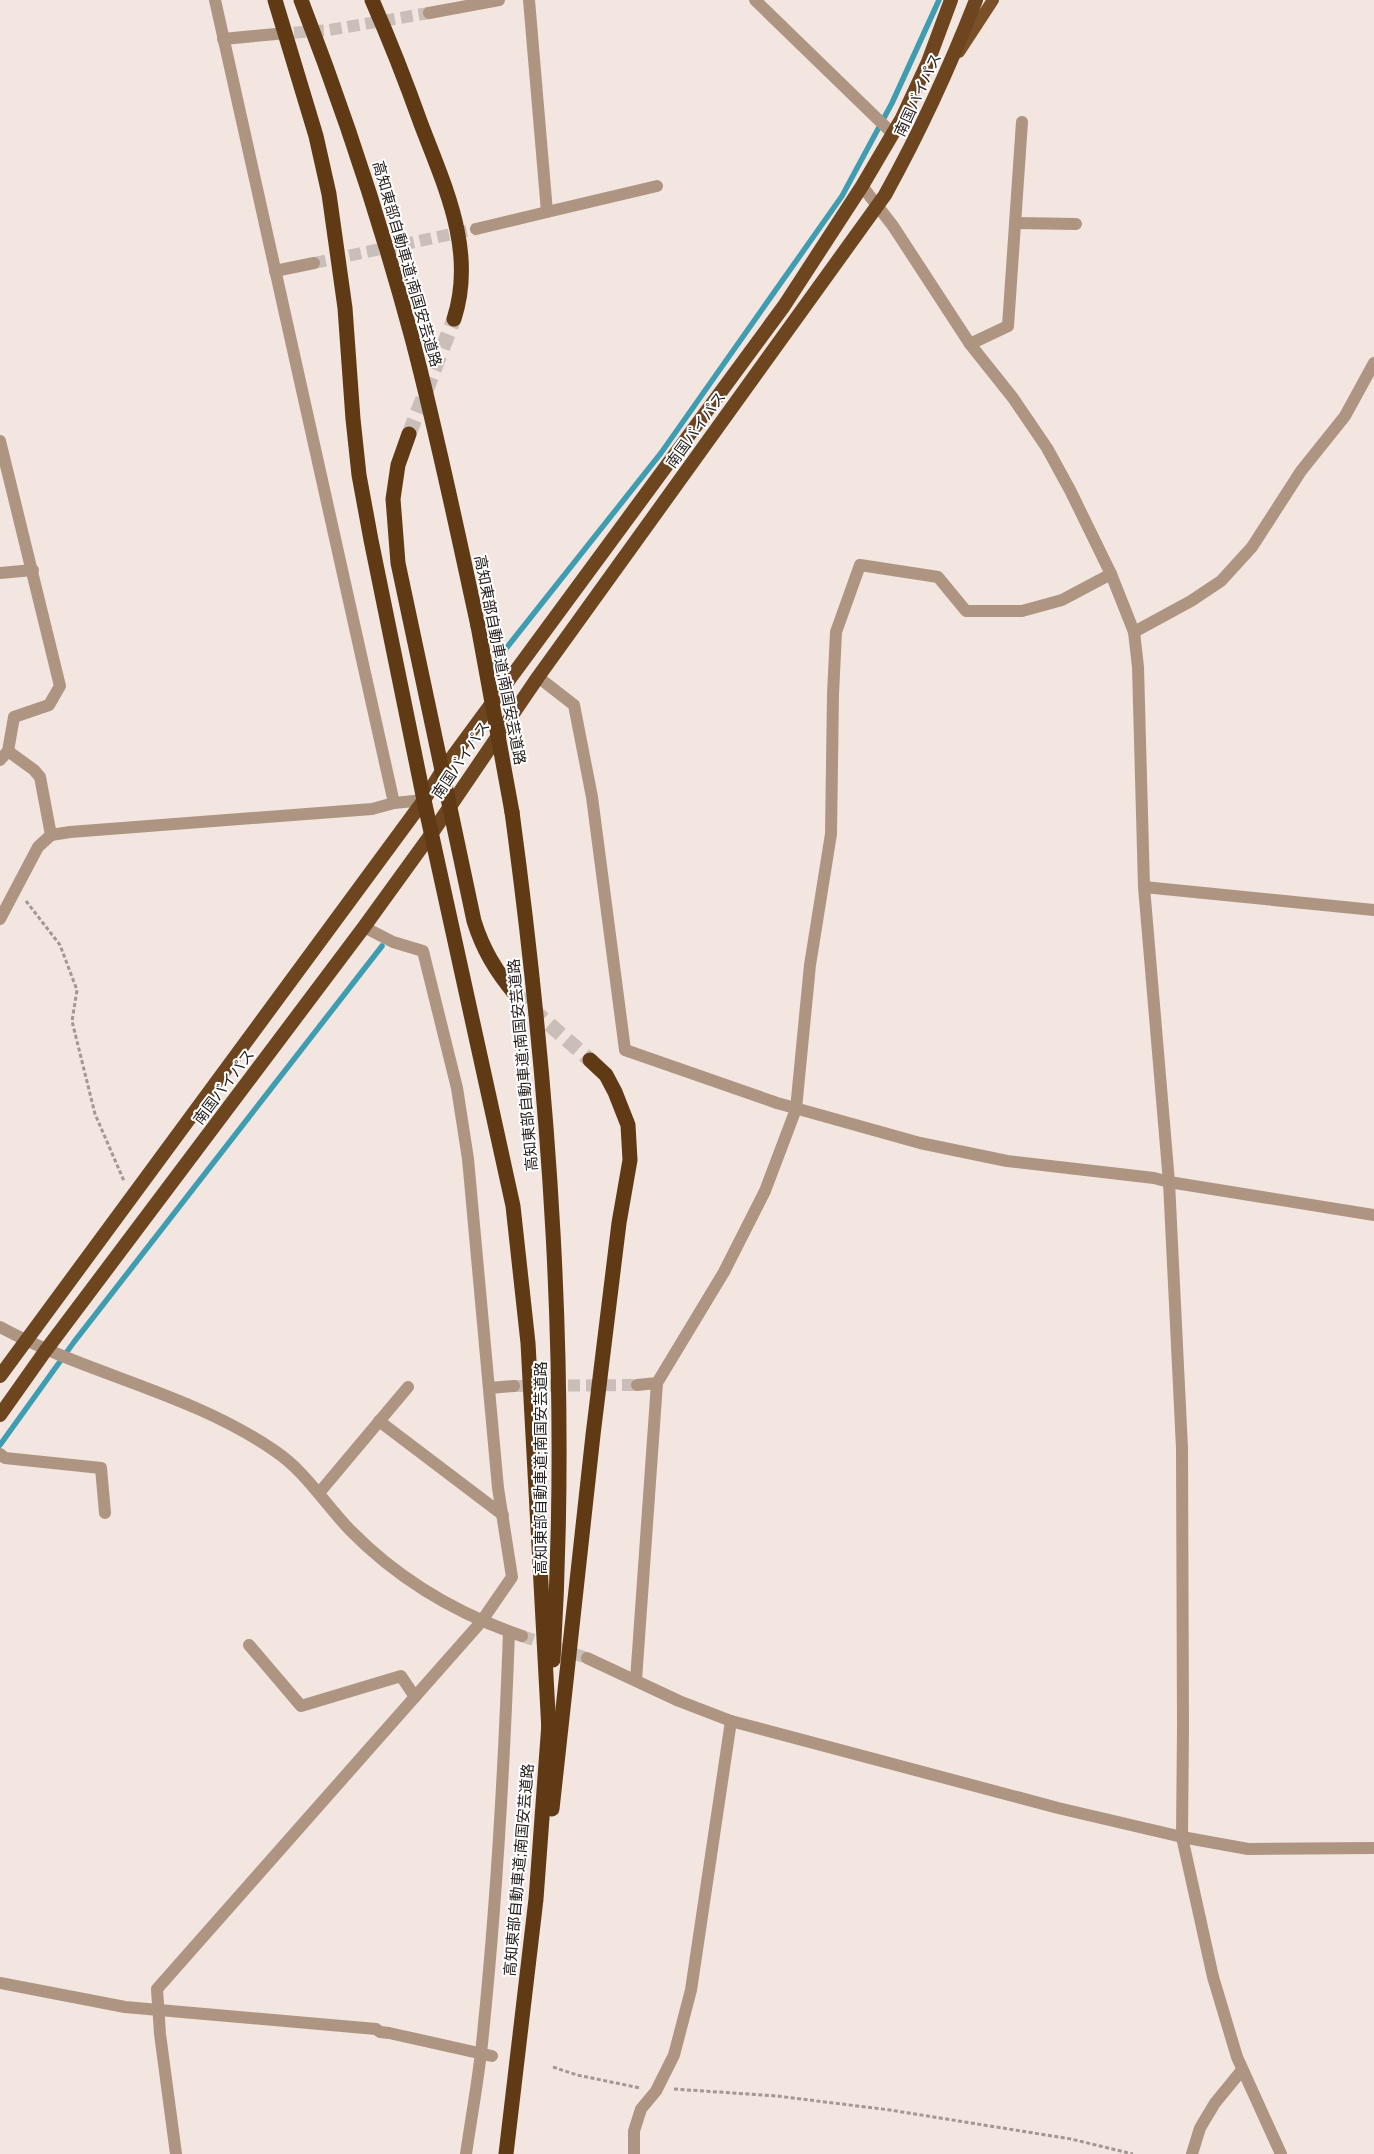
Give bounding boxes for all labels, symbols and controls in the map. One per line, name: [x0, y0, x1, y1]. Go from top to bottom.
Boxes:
street label: 南国バイパス: [889, 50, 946, 140]
street label: 高知東部自動車道;南国安芸道路: [368, 158, 447, 369]
street label: 南国バイパス: [661, 387, 730, 472]
street label: 高知東部自動車道;南国安芸道路: [470, 553, 531, 767]
street label: 南国バイパス: [427, 717, 494, 803]
street label: 高知東部自動車道;南国安芸道路: [503, 958, 542, 1172]
street label: 南国バイパス: [188, 1045, 259, 1129]
street label: 高知東部自動車道;南国安芸道路: [530, 1361, 551, 1575]
street label: 高知東部自動車道;南国安芸道路: [499, 1763, 538, 1977]

